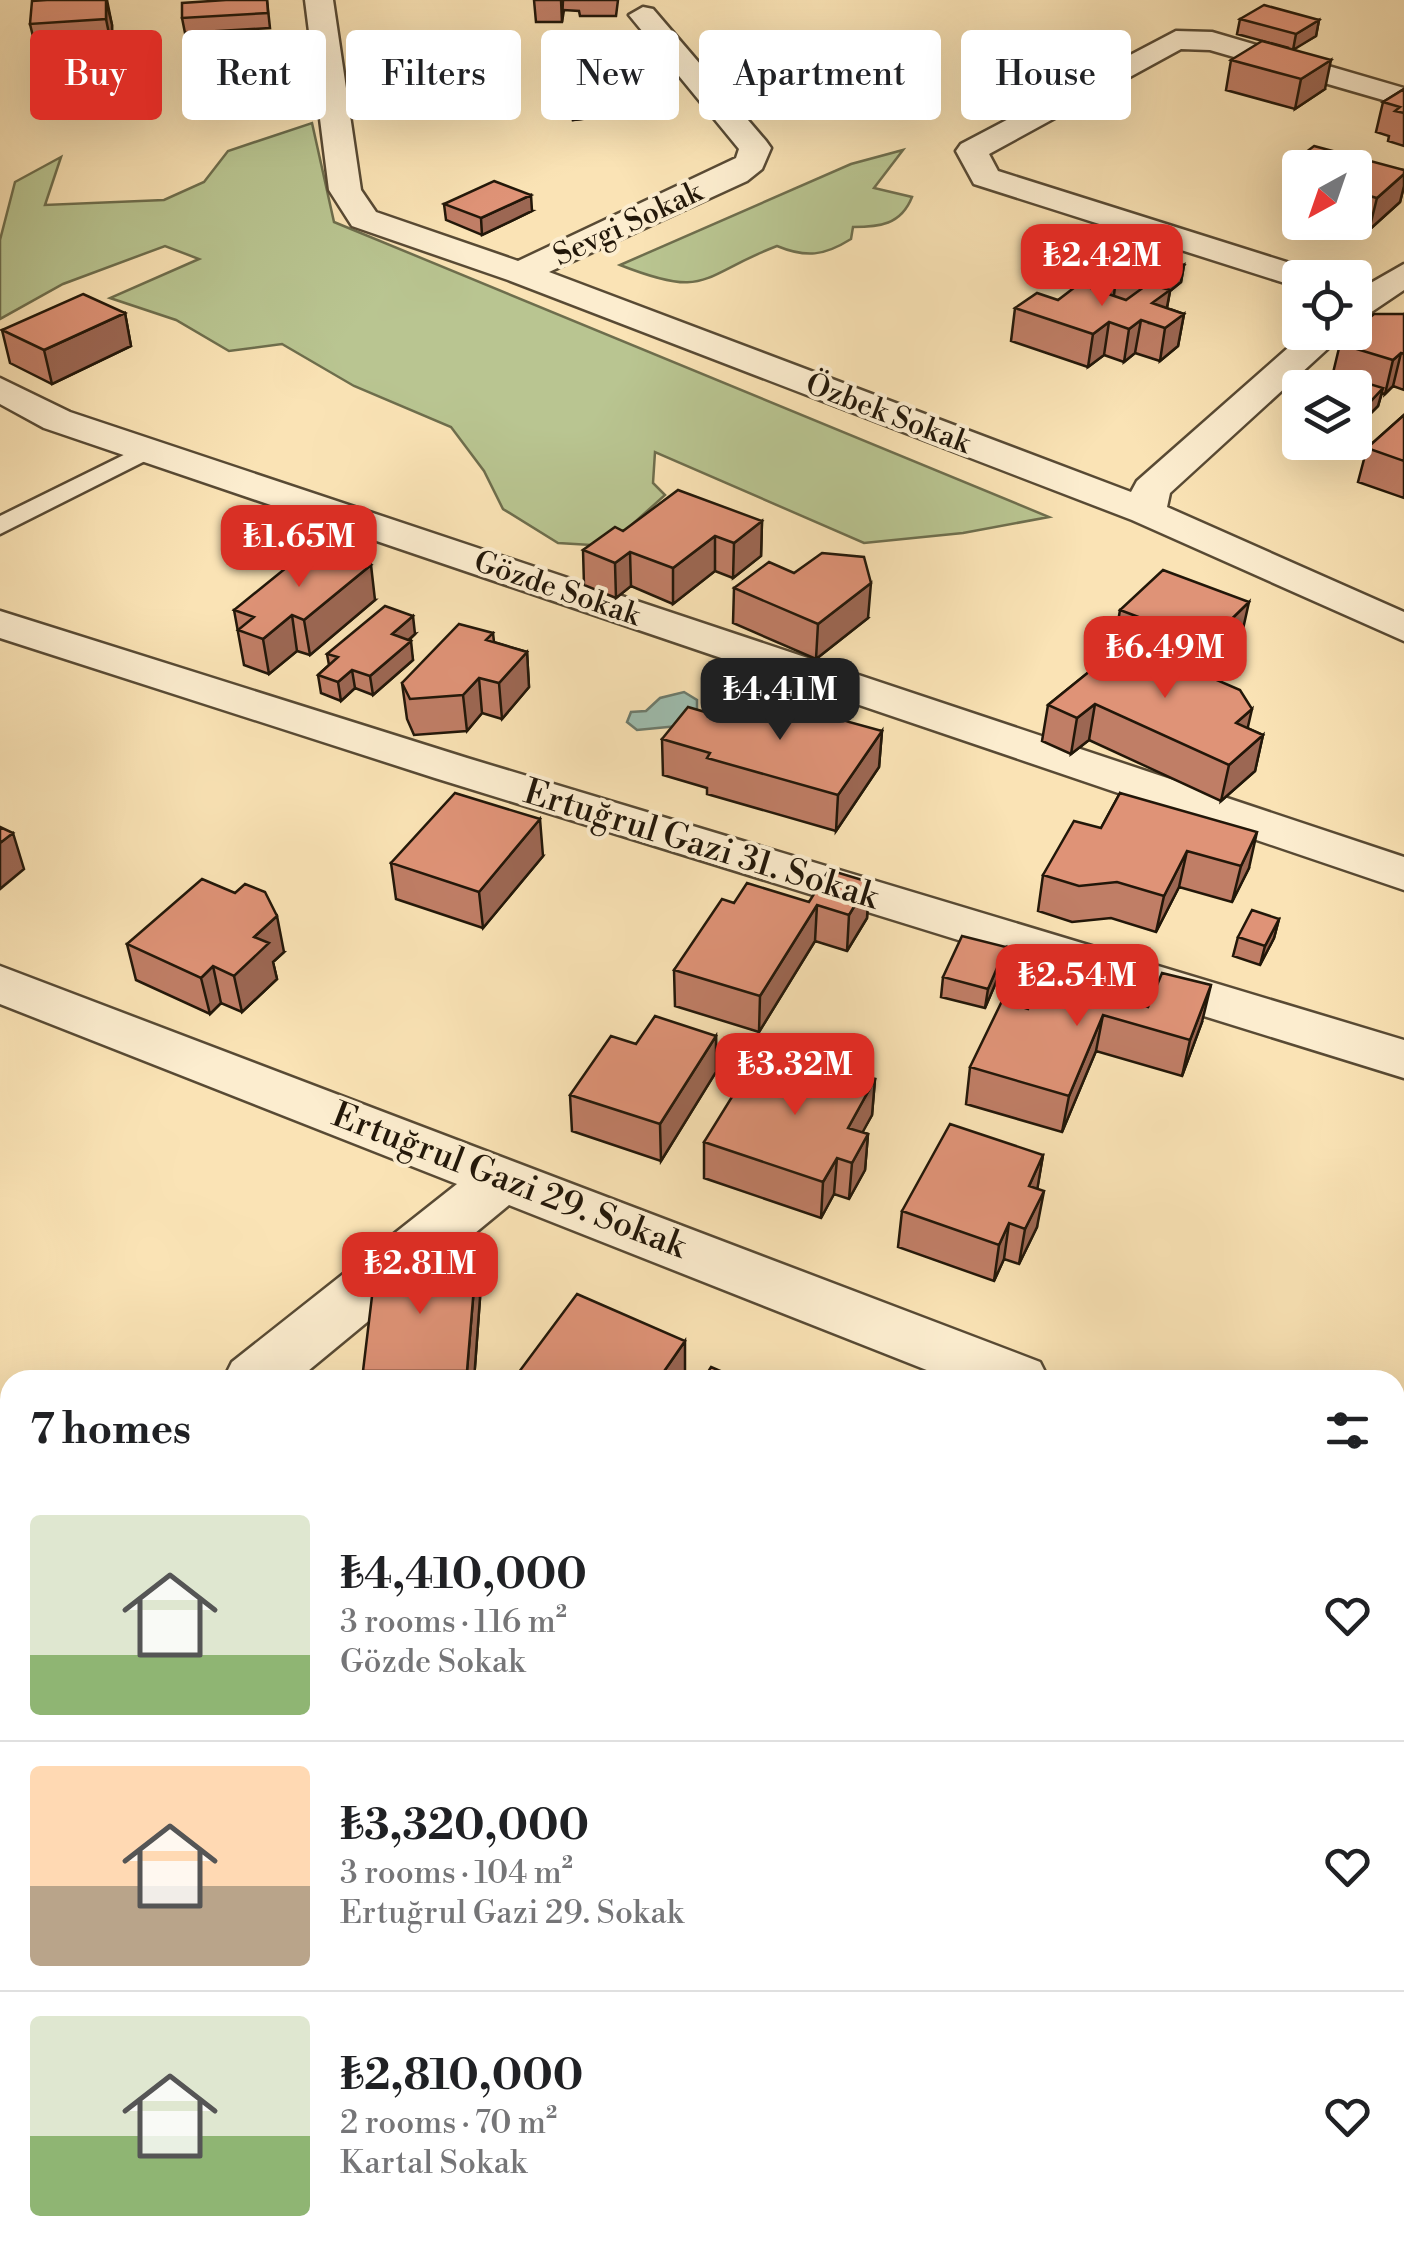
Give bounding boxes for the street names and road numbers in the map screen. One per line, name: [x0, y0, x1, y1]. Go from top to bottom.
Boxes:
street label: Sevgi Sokak: [548, 172, 710, 275]
street label: Özbek Sokak: [800, 364, 977, 463]
street label: Gözde Sokak: [469, 543, 646, 636]
street label: Ertuğrul Gazi 31. Sokak: [518, 771, 885, 920]
street label: Ertuğrul Gazi 29. Sokak: [326, 1094, 694, 1269]

